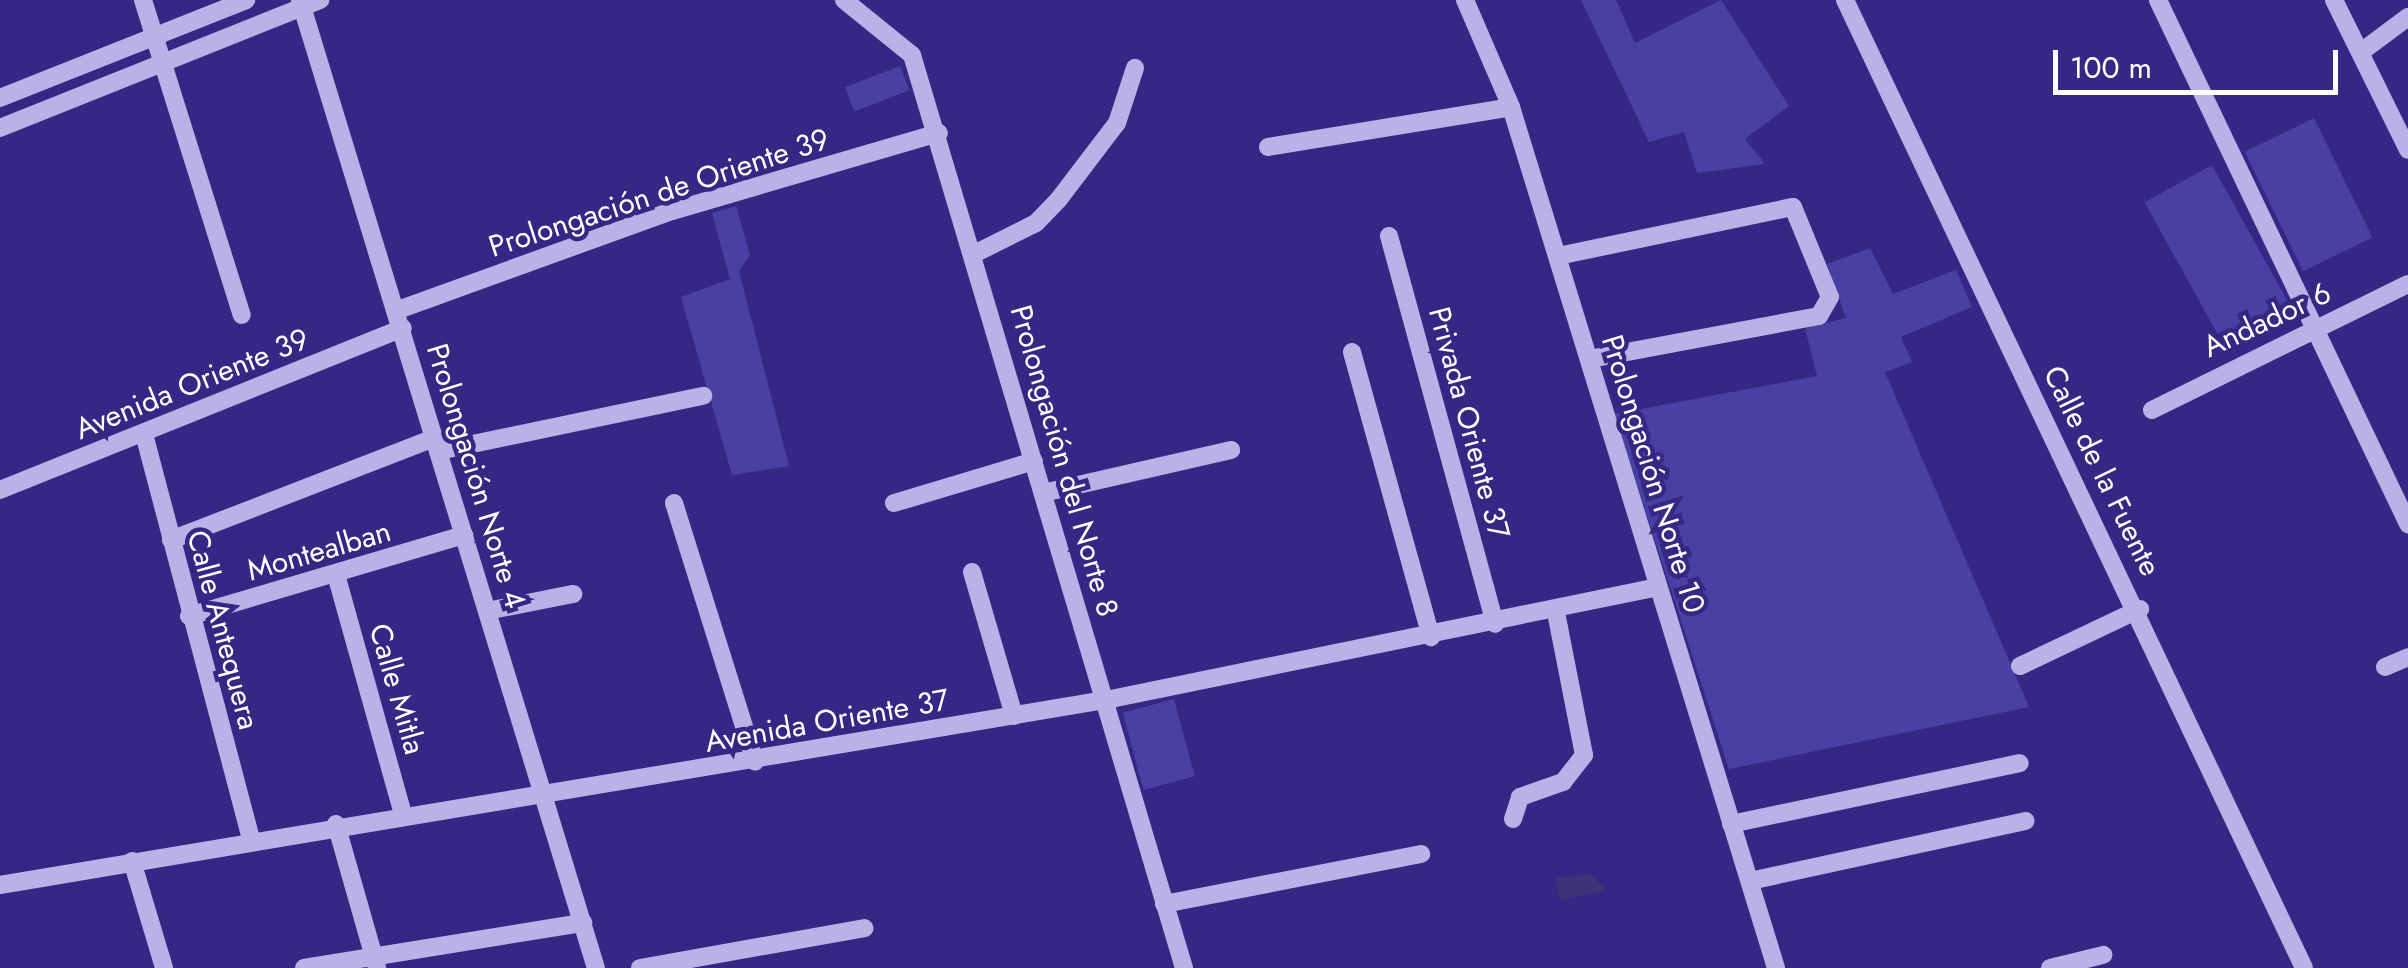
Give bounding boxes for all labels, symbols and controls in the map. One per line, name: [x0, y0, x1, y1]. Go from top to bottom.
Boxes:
scale bar: [2058, 30, 2343, 92]
text: 100 m: [2070, 46, 2152, 89]
street label: Prolongación de Oriente 39: [484, 121, 834, 265]
street label: Andador 6: [2197, 275, 2337, 365]
street label: Prolongación del Norte 8: [1002, 301, 1126, 621]
street label: Privada Oriente 37: [1421, 303, 1517, 543]
street label: Avenida Oriente 39: [70, 321, 314, 447]
street label: Prolongación Norte 10: [1594, 331, 1712, 617]
street label: Prolongación Norte 4: [419, 339, 533, 613]
street label: Calle de la Fuente: [2036, 360, 2168, 582]
street label: Montealban: [243, 513, 395, 589]
street label: Calle Antequera: [179, 527, 267, 733]
street label: Calle Mitla: [361, 620, 433, 758]
street label: Avenida Oriente 37: [702, 682, 952, 760]

